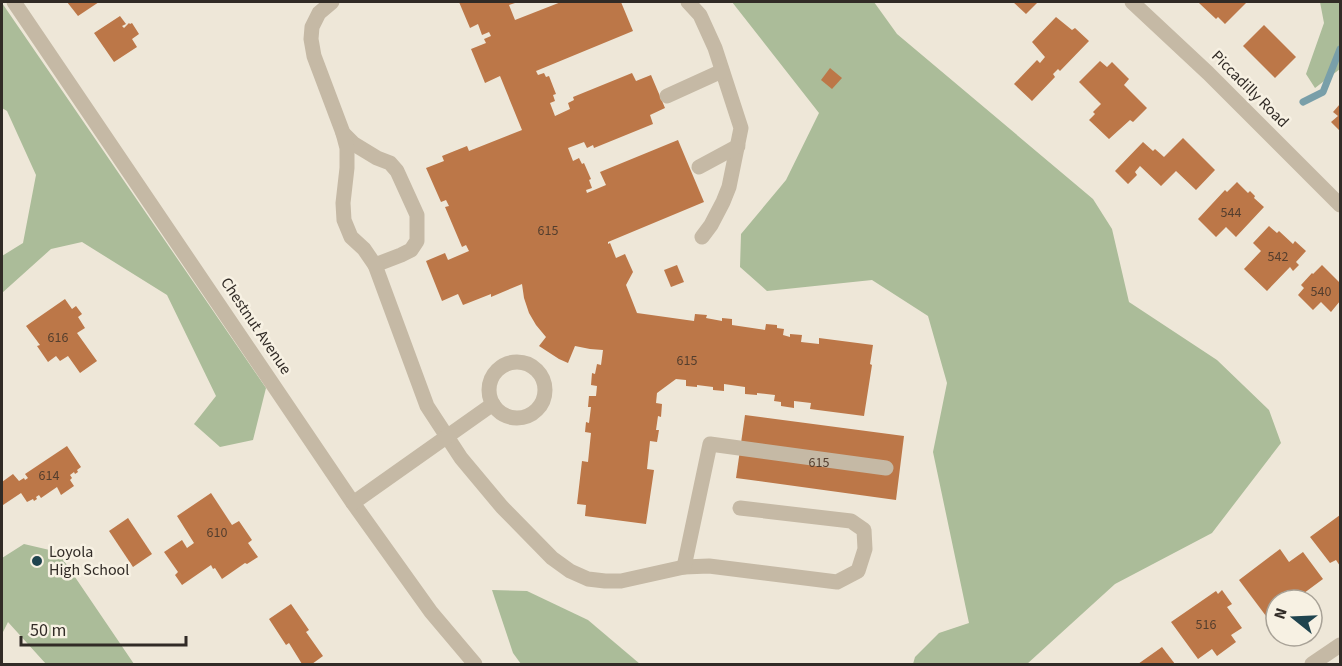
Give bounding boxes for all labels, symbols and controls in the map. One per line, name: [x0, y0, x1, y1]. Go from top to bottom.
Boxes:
street label: Piccadilly Road: [1206, 45, 1294, 133]
house number: 544: [1221, 203, 1241, 223]
house number: 615: [538, 221, 558, 241]
house number: 542: [1268, 247, 1288, 267]
street label: Chestnut Avenue: [215, 273, 297, 379]
house number: 540: [1311, 282, 1331, 302]
house number: 616: [48, 328, 68, 348]
house number: 615: [677, 351, 697, 371]
house number: 615: [809, 453, 829, 473]
house number: 614: [39, 466, 59, 486]
house number: 610: [207, 523, 227, 543]
place label: Loyola High School: [49, 541, 129, 581]
marker: Loyola High School: [30, 554, 44, 568]
north arrow: [1264, 588, 1324, 648]
text: N: [1269, 605, 1293, 622]
scale bar: [21, 609, 186, 647]
house number: 516: [1196, 615, 1216, 635]
text: 50 m: [30, 618, 66, 643]

